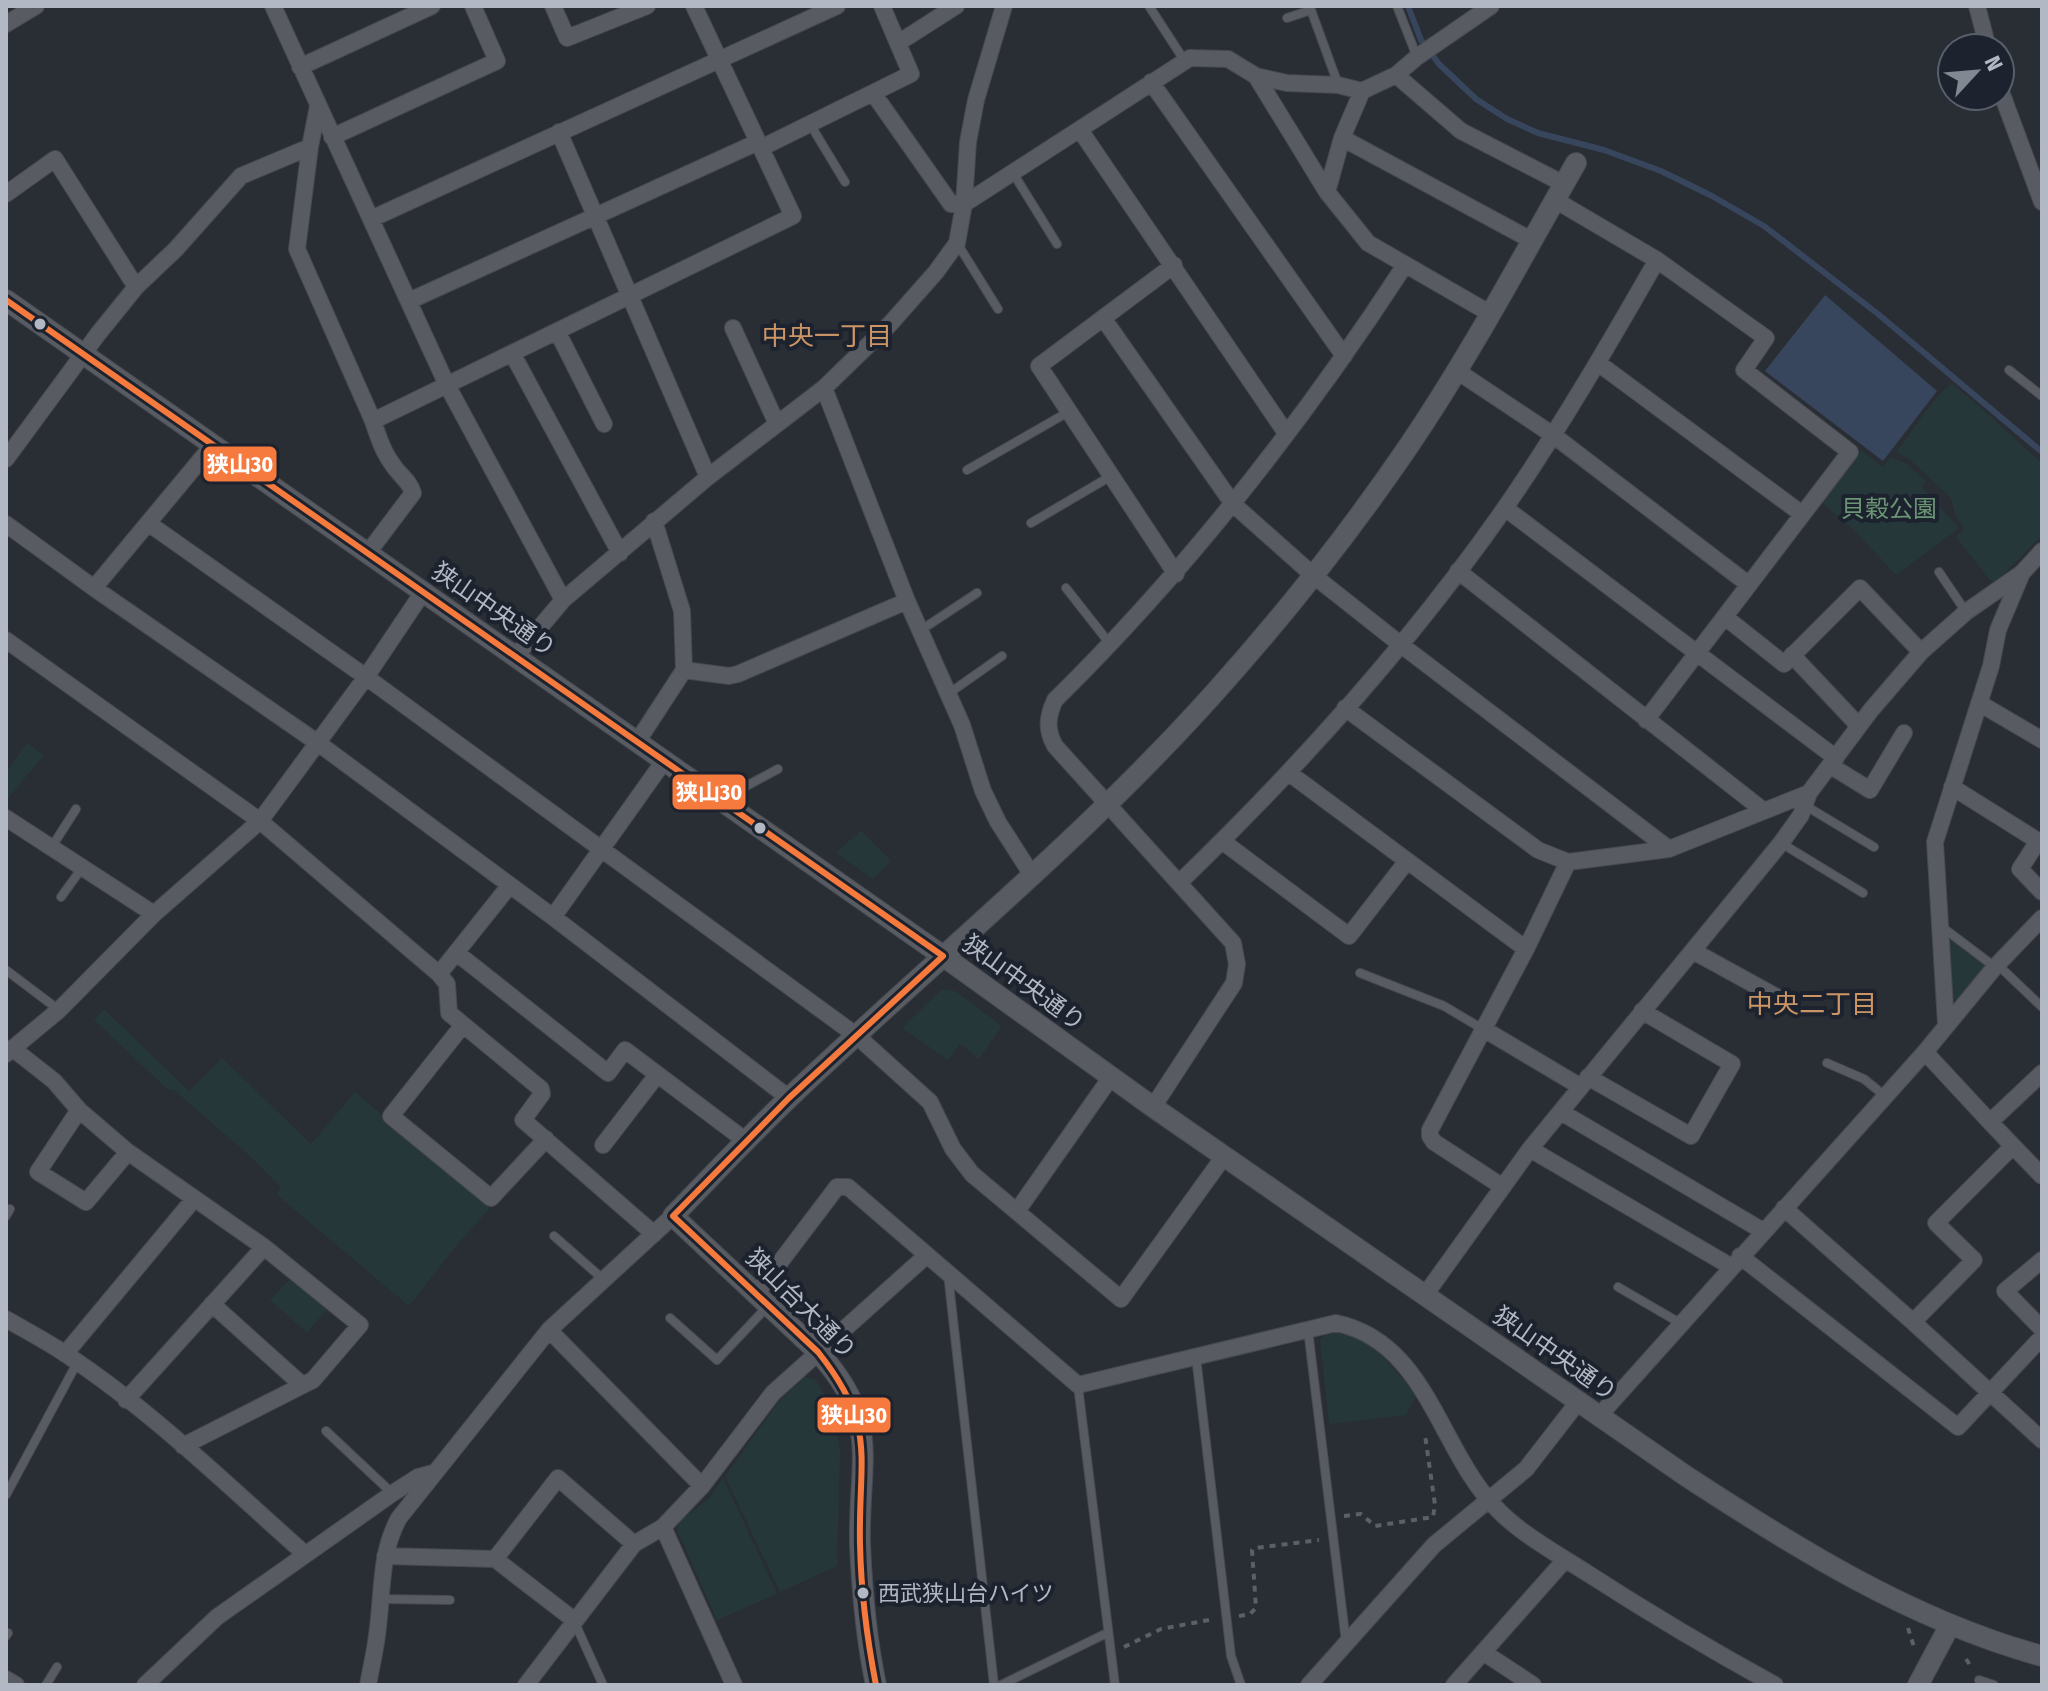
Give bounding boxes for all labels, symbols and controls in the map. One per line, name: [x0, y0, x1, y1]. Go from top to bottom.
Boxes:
north arrow: [1936, 32, 2016, 112]
text: N: [1979, 52, 2009, 75]
unlabelled marker: [32, 316, 48, 332]
district label: 中央一丁目: [762, 321, 892, 352]
line badge: 狭山30: [202, 445, 278, 483]
text: 狭山30: [207, 451, 273, 478]
park label: 貝穀公園: [1841, 495, 1937, 523]
street label: 狭山中央通り: [427, 557, 561, 663]
line badge: 狭山30: [671, 773, 747, 811]
text: 狭山30: [676, 779, 742, 806]
unlabelled marker: [752, 820, 768, 836]
street label: 狭山中央通り: [958, 929, 1090, 1037]
district label: 中央二丁目: [1747, 989, 1877, 1020]
street label: 狭山台大通り: [740, 1243, 862, 1365]
street label: 狭山中央通り: [1488, 1301, 1622, 1407]
line badge: 狭山30: [816, 1396, 892, 1434]
text: 狭山30: [821, 1402, 887, 1429]
place label: 西武狭山台ハイツ: [878, 1580, 1054, 1607]
marker: 西武狭山台ハイツ: [855, 1585, 871, 1601]

